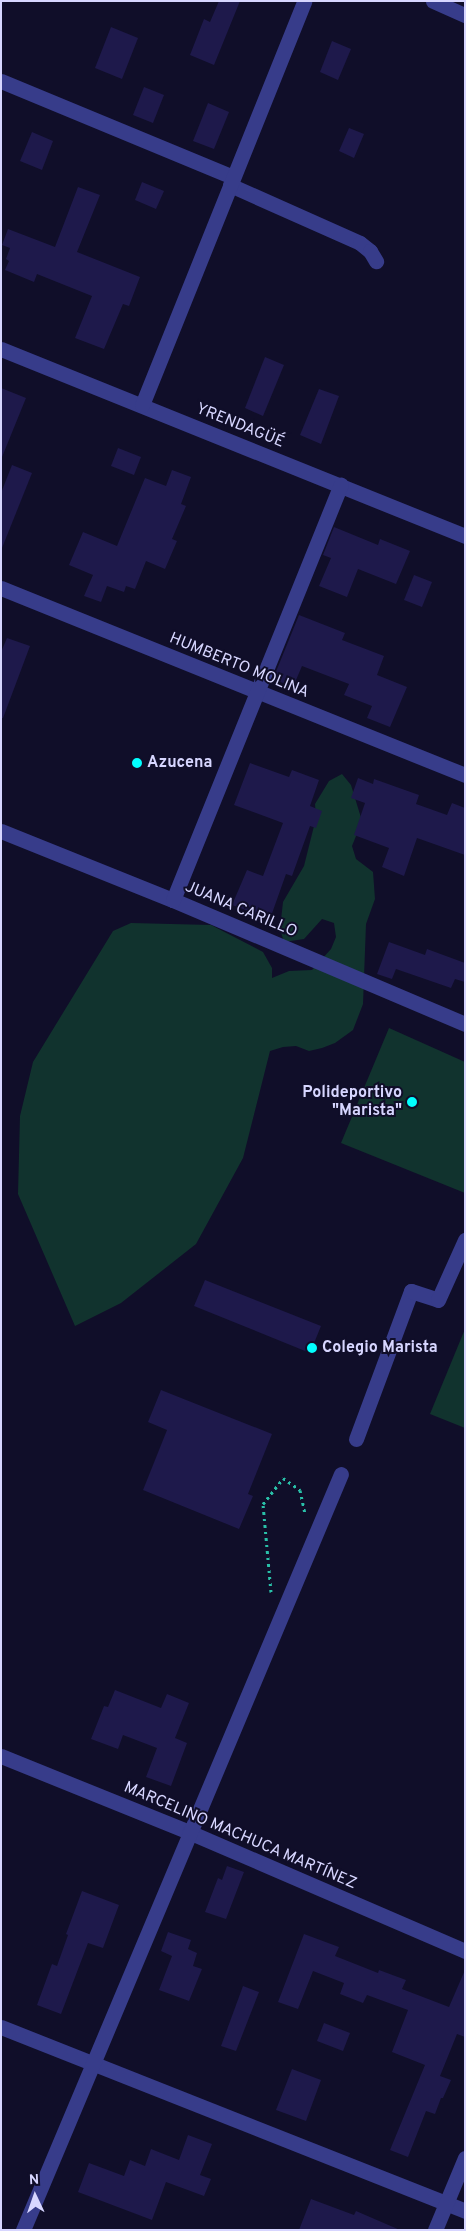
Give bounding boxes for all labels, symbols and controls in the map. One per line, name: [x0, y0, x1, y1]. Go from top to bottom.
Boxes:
street label: YRENDAGÜÉ: [193, 400, 287, 452]
street label: HUMBERTO MOLINA: [166, 629, 312, 703]
place label: Azucena: [147, 753, 212, 773]
marker: Azucena: [131, 757, 143, 769]
street label: JUANA CARILLO: [182, 878, 300, 942]
place label: Polideportivo "Marista": [302, 1083, 402, 1121]
marker: Polideportivo "Marista": [406, 1096, 418, 1108]
place label: Colegio Marista: [322, 1338, 438, 1358]
marker: Colegio Marista: [306, 1342, 318, 1354]
street label: MARCELINO MACHUCA MARTÍNEZ: [120, 1778, 360, 1894]
north arrow: [10, 2171, 60, 2221]
text: N: [29, 2172, 40, 2189]

